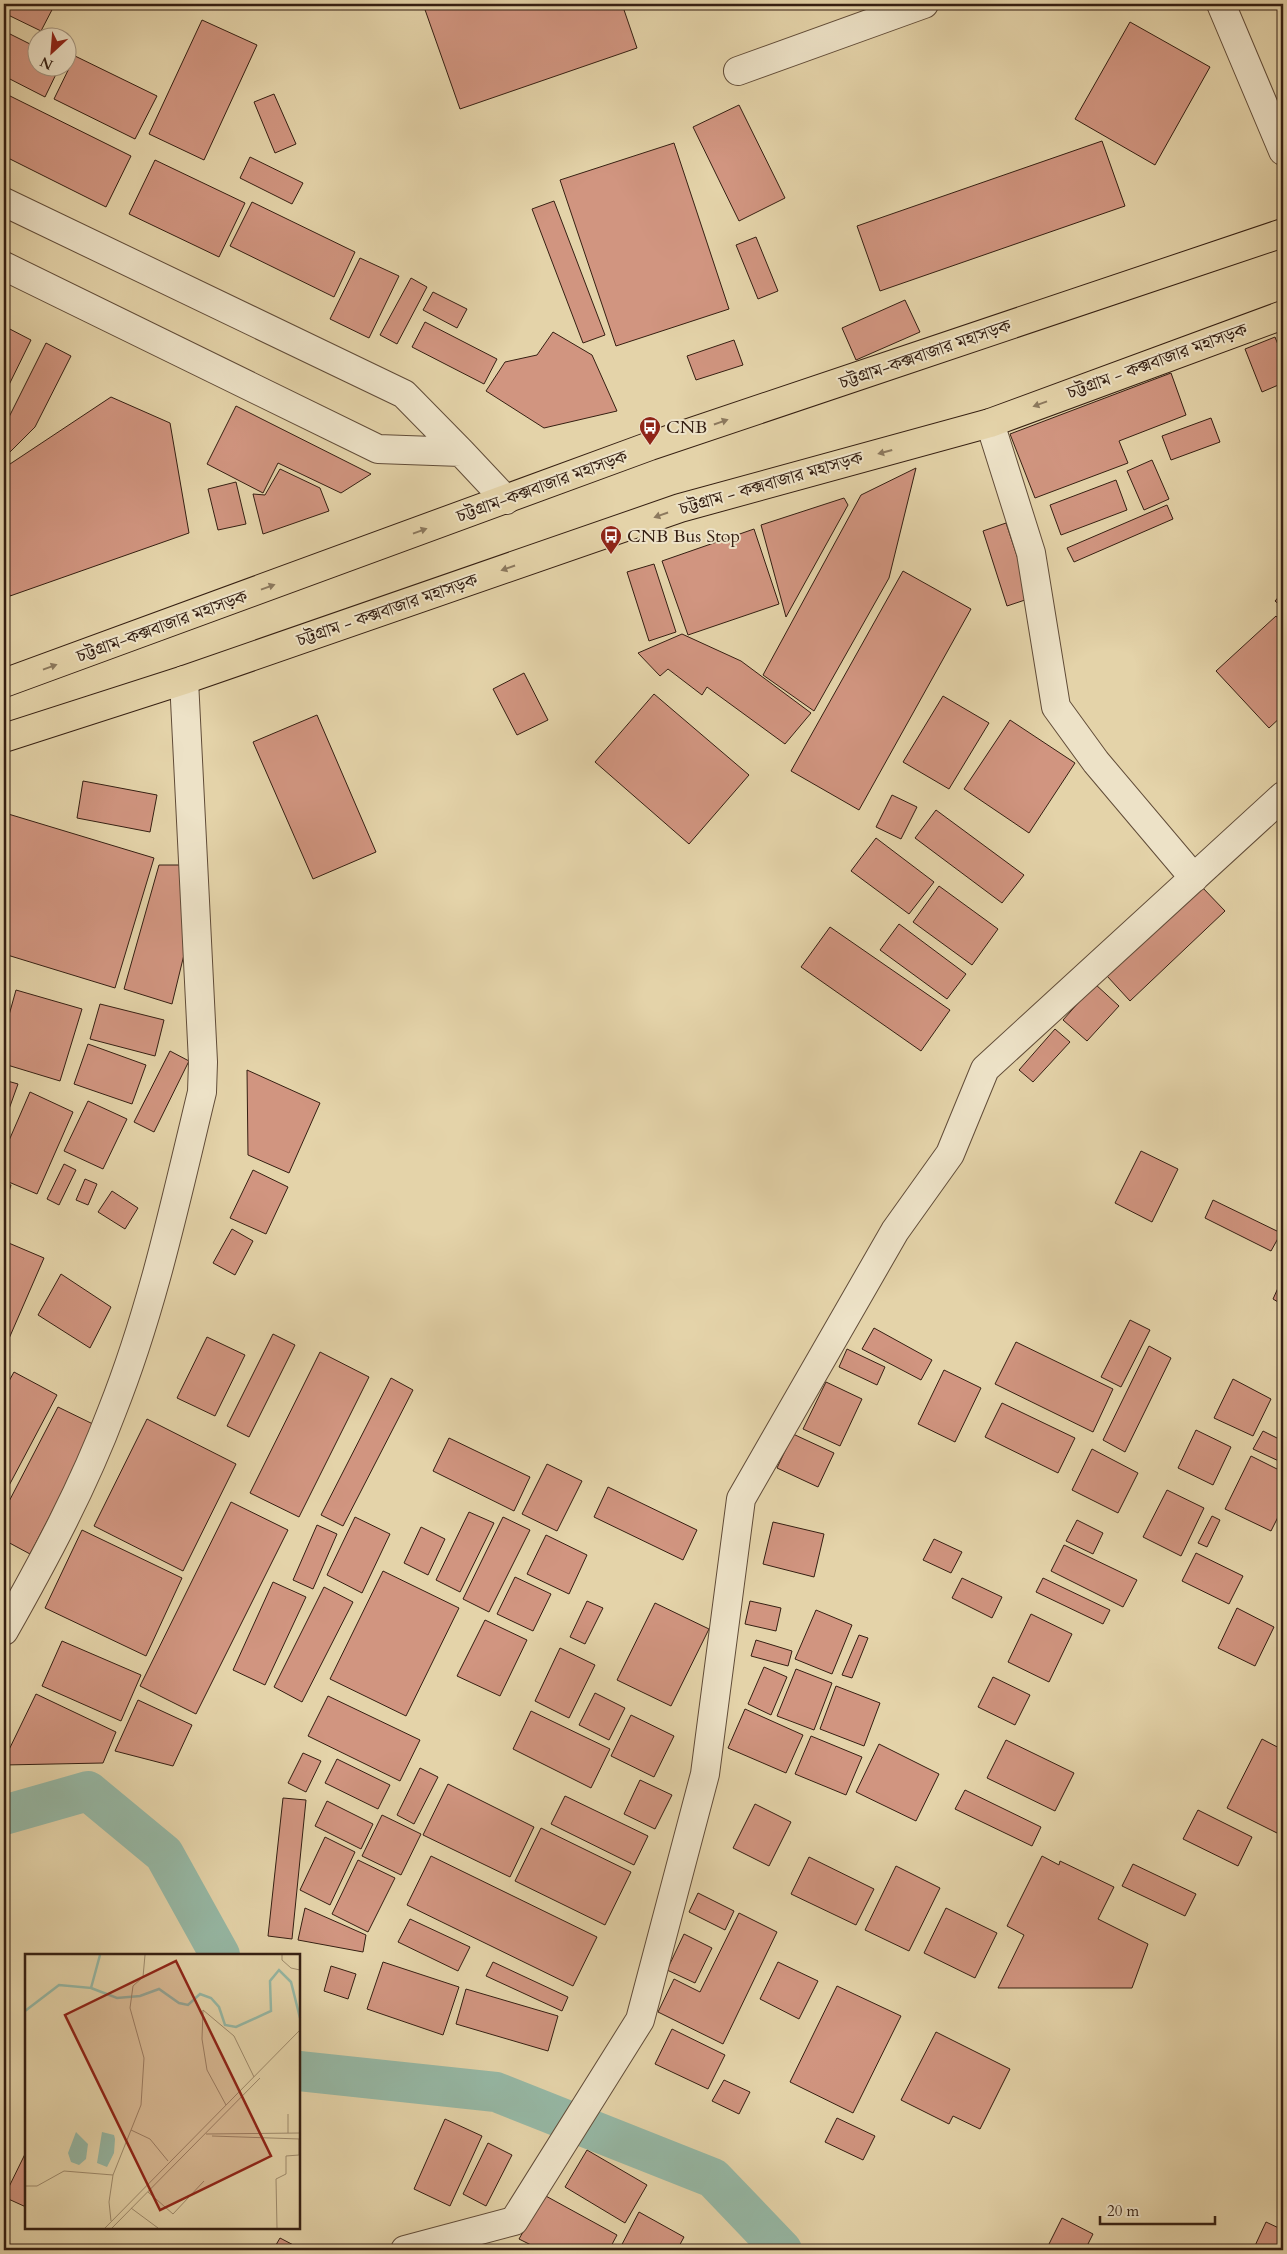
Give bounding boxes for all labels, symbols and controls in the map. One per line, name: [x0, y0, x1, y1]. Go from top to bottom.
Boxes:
north arrow: [28, 28, 78, 78]
text: N: [37, 52, 56, 74]
street label: চট্টগ্রাম-কক্সবাজার মহাসড়ক: [835, 313, 1016, 396]
street label: চট্টগ্রাম - কক্সবাজার মহাসড়ক: [1063, 317, 1252, 406]
one-way arrow: [1033, 401, 1048, 408]
bus stop icon: CNB: [638, 415, 662, 446]
place label: CNB: [666, 415, 707, 440]
one-way arrow: [714, 418, 729, 425]
street label: চট্টগ্রাম-কক্সবাজার মহাসড়ক: [452, 443, 632, 529]
street label: চট্টগ্রাম - কক্সবাজার মহাসড়ক: [675, 445, 867, 522]
one-way arrow: [877, 448, 892, 456]
one-way arrow: [654, 511, 669, 519]
bus stop icon: CNB Bus Stop: [599, 524, 623, 555]
place label: CNB Bus Stop: [627, 524, 740, 549]
one-way arrow: [413, 527, 428, 534]
one-way arrow: [500, 564, 515, 572]
street label: চট্টগ্রাম - কক্সবাজার মহাসড়ক: [292, 567, 482, 654]
street label: চট্টগ্রাম-কক্সবাজার মহাসড়ক: [72, 583, 252, 669]
one-way arrow: [261, 583, 276, 591]
one-way arrow: [42, 663, 57, 670]
inset map: [25, 1954, 300, 2229]
scale bar: [1100, 2194, 1214, 2226]
text: 20 m: [1107, 2201, 1139, 2221]

